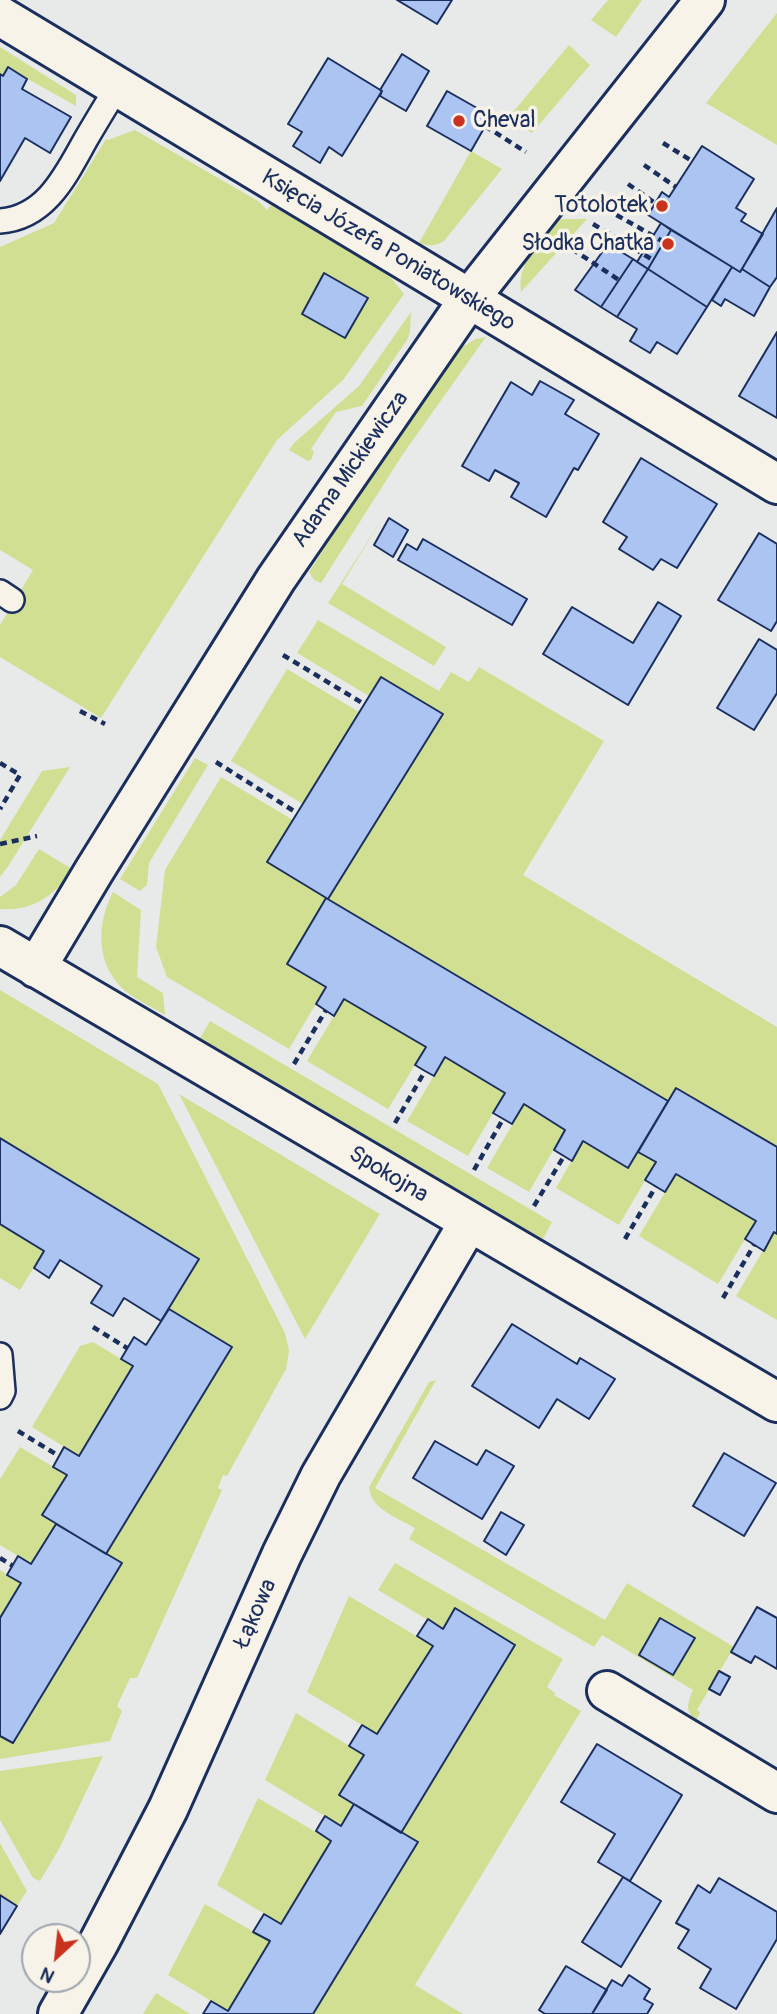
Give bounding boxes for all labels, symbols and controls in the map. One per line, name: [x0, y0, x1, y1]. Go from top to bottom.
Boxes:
place label: Cheval: [473, 107, 536, 135]
marker: Cheval: [451, 113, 467, 129]
street label: Księcia Józefa Poniatowskiego: [256, 164, 520, 338]
place label: Totolotek: [554, 192, 648, 220]
marker: Totolotek: [654, 198, 670, 214]
place label: Słodka Chatka: [521, 230, 654, 258]
marker: Słodka Chatka: [660, 236, 676, 252]
street label: Adama Mickiewicza: [287, 387, 415, 553]
street label: Spokojna: [343, 1141, 433, 1209]
street label: Łąkowa: [229, 1575, 283, 1653]
north arrow: [21, 1923, 91, 1993]
text: N: [36, 1961, 59, 1989]

